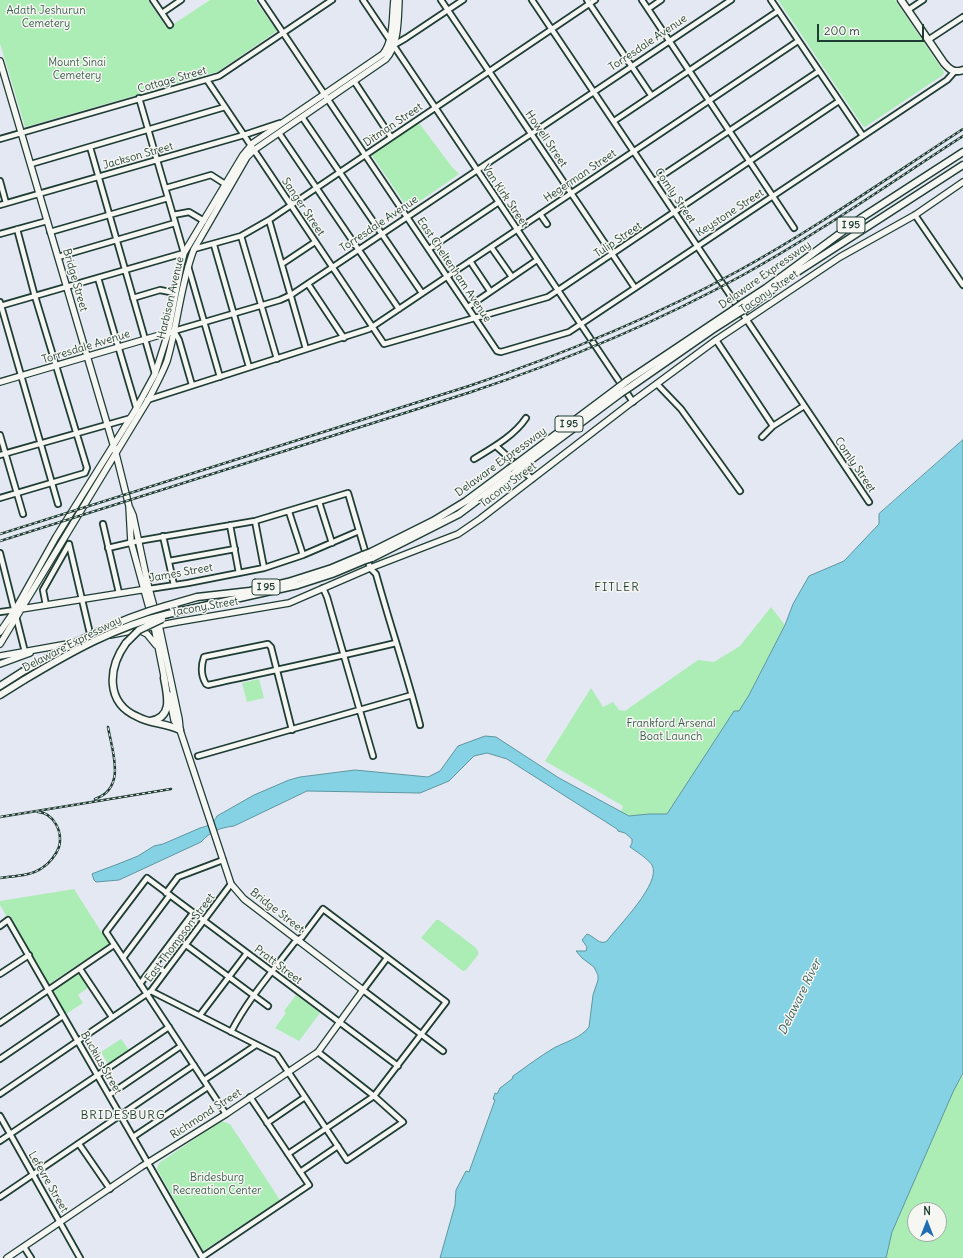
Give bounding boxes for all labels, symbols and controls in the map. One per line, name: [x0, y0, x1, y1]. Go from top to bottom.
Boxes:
park label: Adath Jeshurun Cemetery: [6, 4, 86, 30]
street label: Torresdale Avenue: [606, 12, 690, 74]
scale bar: [819, 16, 926, 42]
text: 200 m: [824, 23, 860, 38]
park label: Mount Sinai Cemetery: [48, 56, 106, 82]
street label: Cottage Street: [136, 64, 208, 96]
street label: Ditman Street: [361, 100, 425, 150]
street label: Howell Street: [522, 108, 570, 170]
street label: Jackson Street: [101, 140, 175, 172]
street label: Hegerman Street: [541, 147, 619, 205]
street label: Van Kirk Street: [479, 162, 531, 230]
street label: Comly Street: [652, 166, 698, 226]
street label: Sanger Street: [279, 175, 327, 239]
street label: Keystone Street: [694, 186, 766, 240]
street label: Torresdale Avenue: [337, 193, 421, 255]
street label: East Cheltenham Avenue: [414, 215, 494, 325]
road number: I 95: [837, 217, 865, 233]
street label: Tulip Street: [592, 219, 644, 261]
street label: Delaware Expressway: [716, 238, 814, 312]
street label: Bridge Street: [60, 247, 90, 313]
street label: Harbison Avenue: [155, 255, 187, 341]
street label: Tacony Street: [737, 268, 801, 316]
street label: Torresdale Avenue: [40, 327, 132, 367]
road number: I 95: [555, 416, 583, 432]
street label: Delaware Expressway: [453, 425, 549, 499]
street label: Comly Street: [832, 435, 878, 495]
street label: Tacony Street: [477, 459, 539, 511]
street label: James Street: [148, 561, 214, 585]
road number: I 95: [252, 579, 280, 595]
district label: FITLER: [594, 581, 640, 595]
street label: Tacony Street: [171, 595, 239, 619]
street label: Delaware Expressway: [20, 613, 124, 675]
park label: Frankford Arsenal Boat Launch: [626, 717, 716, 743]
street label: Bridge Street: [247, 886, 307, 936]
street label: East Thompson Street: [142, 891, 218, 985]
street label: Pratt Street: [251, 943, 305, 987]
water label: Delaware River: [776, 957, 824, 1037]
street label: Buckius Street: [78, 1029, 124, 1097]
street label: Richmond Street: [168, 1086, 244, 1142]
district label: BRIDESBURG: [80, 1109, 166, 1123]
street label: Lefevre Street: [25, 1149, 71, 1215]
park label: Bridesburg Recreation Center: [172, 1171, 262, 1197]
north arrow: [907, 1202, 947, 1242]
text: N: [923, 1204, 931, 1218]

